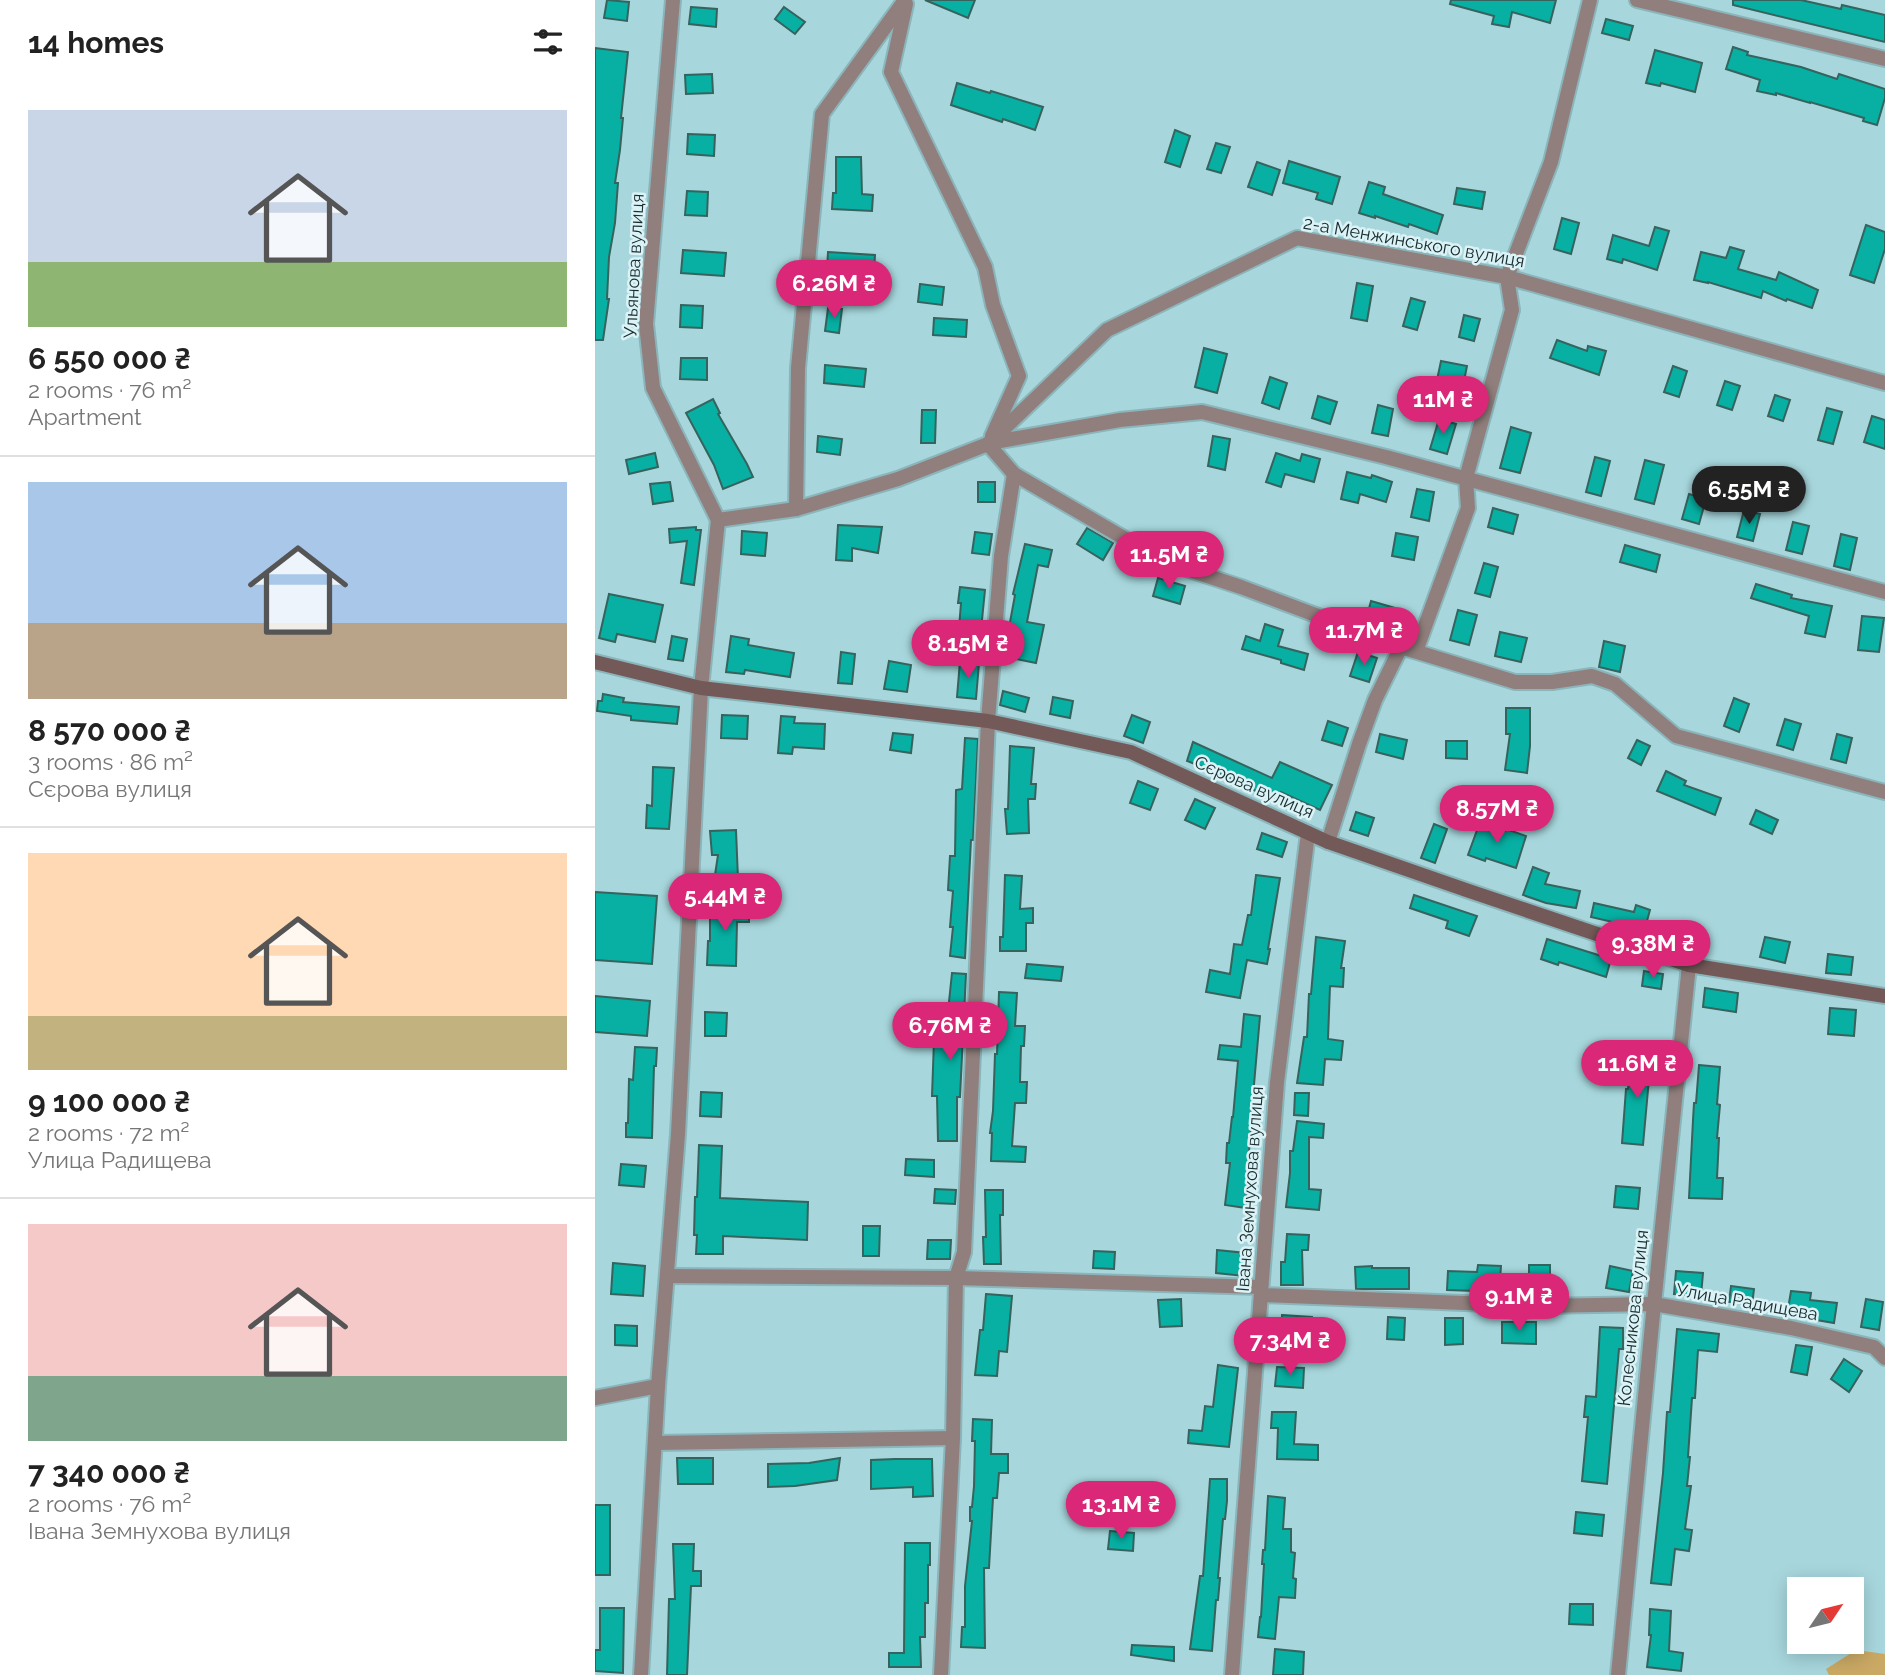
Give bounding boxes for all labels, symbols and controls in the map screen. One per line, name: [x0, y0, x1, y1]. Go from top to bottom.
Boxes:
icon: filters: [529, 23, 567, 61]
text: 14 homes: [28, 25, 164, 60]
icon: home: [235, 155, 361, 281]
street label: Ульянова вулиця: [619, 193, 648, 339]
street label: 2-а Менжинського вулиця: [1302, 212, 1526, 271]
pin: 6.26M ₴: [769, 260, 899, 320]
text: 6.26M ₴: [792, 269, 876, 296]
text: 6 550 000 ₴: [28, 341, 191, 376]
text: 2 rooms · 76 m²: [28, 376, 191, 403]
pin: 11M ₴: [1394, 376, 1492, 436]
text: 11M ₴: [1413, 385, 1473, 412]
text: Apartment: [28, 403, 142, 430]
pin: 6.55M ₴: [1684, 466, 1814, 526]
text: 6.55M ₴: [1708, 475, 1790, 502]
icon: home: [235, 527, 361, 653]
pin: 11.5M ₴: [1104, 532, 1234, 591]
text: 11.5M ₴: [1130, 540, 1208, 567]
pin: 11.7M ₴: [1299, 608, 1429, 667]
text: 11.7M ₴: [1325, 616, 1403, 643]
pin: 8.15M ₴: [903, 620, 1033, 680]
text: 8.15M ₴: [928, 629, 1008, 656]
text: 8 570 000 ₴: [28, 713, 191, 748]
text: 3 rooms · 86 m²: [28, 748, 193, 775]
street label: Сєрова вулиця: [1191, 751, 1317, 822]
text: Сєрова вулиця: [28, 775, 192, 802]
pin: 8.57M ₴: [1432, 786, 1562, 845]
text: 8.57M ₴: [1456, 794, 1538, 821]
pin: 5.44M ₴: [660, 874, 790, 933]
text: 5.44M ₴: [684, 882, 766, 909]
icon: home: [235, 898, 361, 1024]
pin: 9.38M ₴: [1588, 920, 1718, 980]
text: 9.38M ₴: [1611, 929, 1695, 956]
pin: 6.76M ₴: [885, 1002, 1015, 1062]
text: 6.76M ₴: [908, 1011, 992, 1038]
pin: 11.6M ₴: [1572, 1040, 1702, 1100]
text: 11.6M ₴: [1597, 1049, 1677, 1076]
text: 9 100 000 ₴: [28, 1084, 190, 1119]
street label: Івана Земнухова вулиця: [1232, 1086, 1267, 1292]
text: 2 rooms · 72 m²: [28, 1119, 189, 1146]
text: Улица Радищева: [28, 1146, 212, 1173]
street label: Колесникова вулиця: [1613, 1229, 1652, 1407]
icon: home: [235, 1269, 361, 1395]
pin: 9.1M ₴: [1462, 1274, 1576, 1333]
street label: Улица Радищева: [1675, 1279, 1820, 1324]
text: 9.1M ₴: [1485, 1282, 1553, 1309]
pin: 7.34M ₴: [1225, 1318, 1355, 1377]
text: 7.34M ₴: [1250, 1326, 1330, 1353]
text: 7 340 000 ₴: [28, 1455, 190, 1490]
pin: 13.1M ₴: [1056, 1482, 1186, 1541]
text: 2 rooms · 76 m²: [28, 1490, 191, 1517]
text: 13.1M ₴: [1082, 1490, 1160, 1517]
text: Івана Земнухова вулиця: [28, 1517, 291, 1544]
north arrow: [1787, 1577, 1864, 1654]
map controls: [1787, 1577, 1864, 1654]

